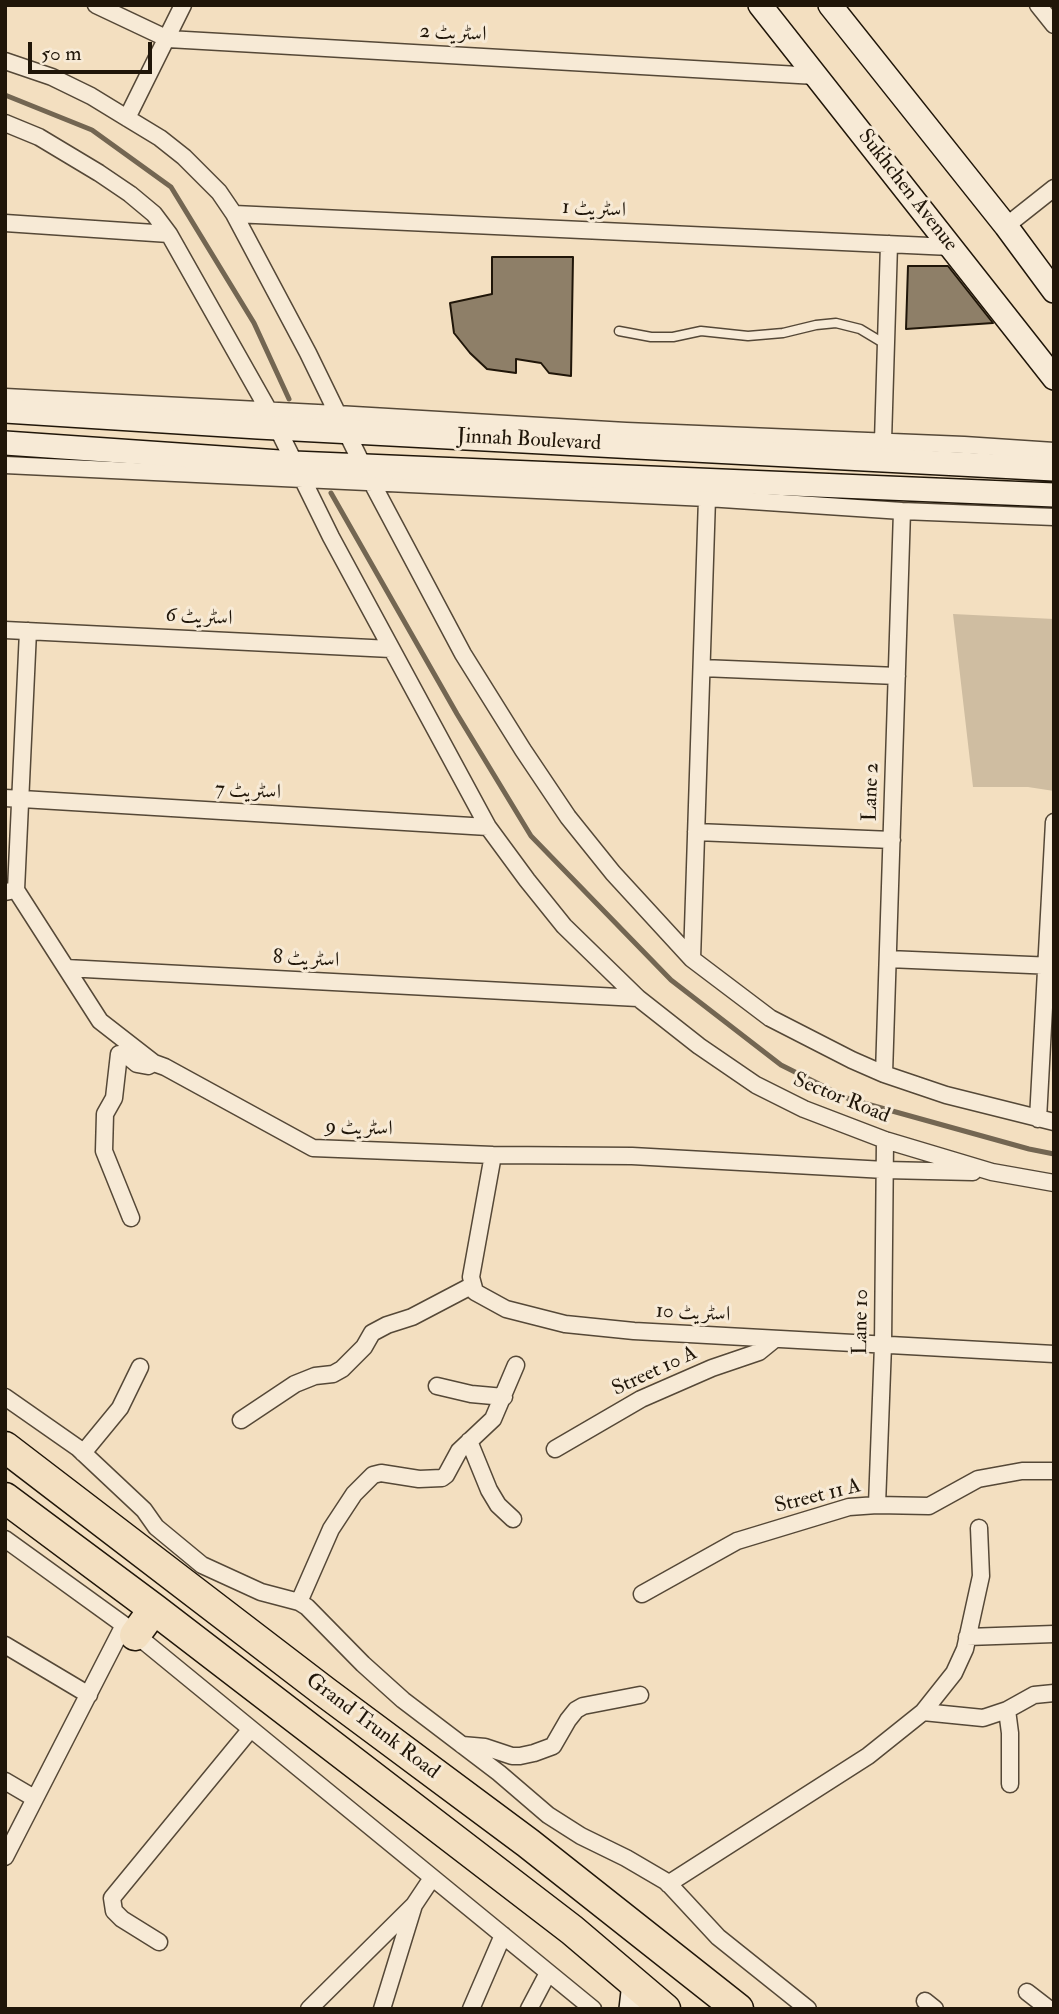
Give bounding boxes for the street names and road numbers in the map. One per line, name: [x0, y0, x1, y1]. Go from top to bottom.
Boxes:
street label: اسٹریٹ 2: [419, 20, 487, 48]
street label: Sukhchen Avenue: [852, 125, 962, 257]
street label: اسٹریٹ 1: [561, 196, 627, 224]
street label: Jinnah Boulevard: [456, 425, 602, 457]
street label: اسٹریٹ 6: [165, 604, 233, 632]
street label: Lane 2: [858, 762, 886, 822]
street label: اسٹریٹ 7: [214, 778, 282, 806]
street label: اسٹریٹ 8: [272, 946, 340, 974]
street label: Sector Road: [789, 1068, 893, 1130]
street label: اسٹریٹ 9: [325, 1115, 393, 1143]
street label: Lane 10: [849, 1289, 875, 1355]
street label: اسٹریٹ 10: [655, 1299, 731, 1329]
street label: Street 10 A: [608, 1341, 702, 1403]
street label: Street 11 A: [772, 1474, 864, 1520]
street label: Grand Trunk Road: [300, 1669, 444, 1785]

